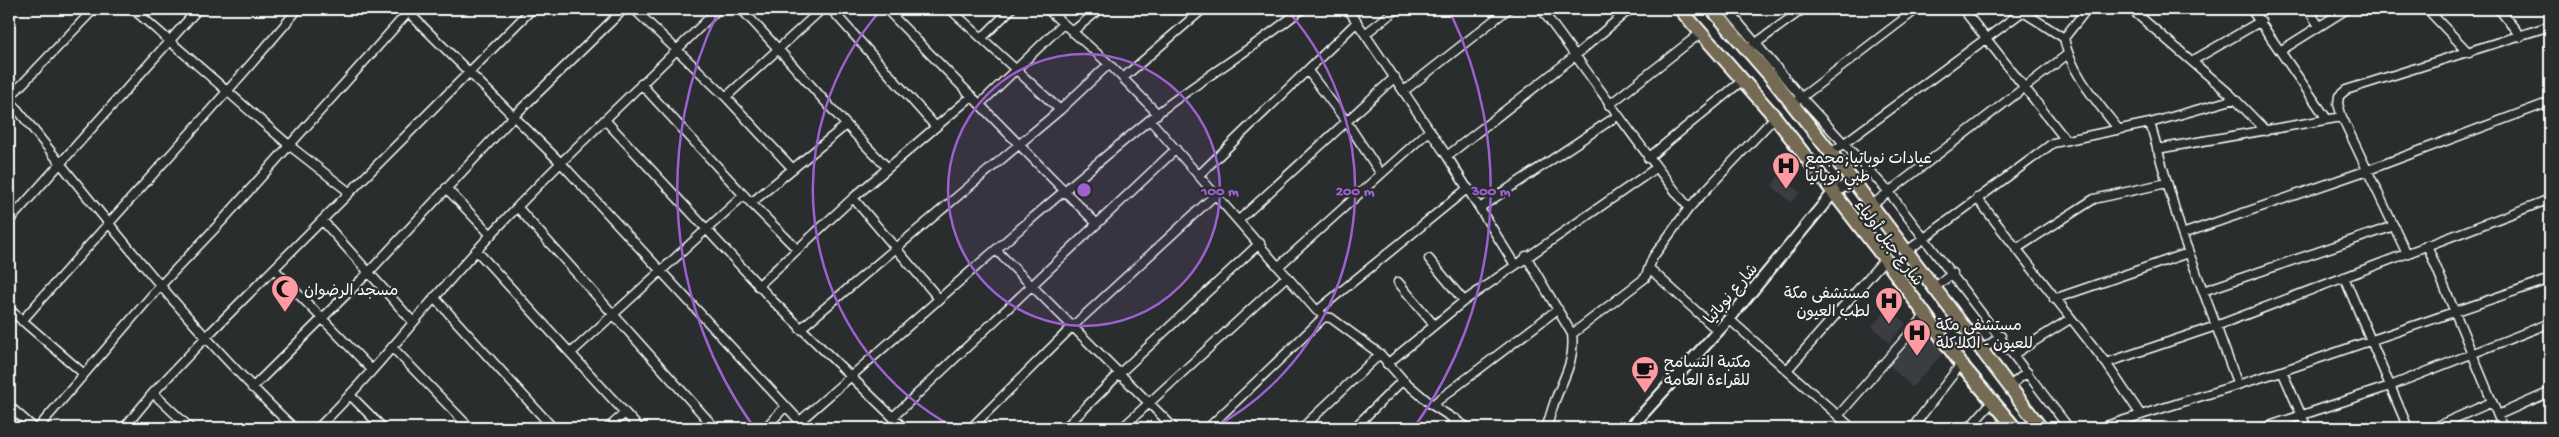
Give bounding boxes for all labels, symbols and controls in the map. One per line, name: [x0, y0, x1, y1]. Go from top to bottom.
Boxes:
hospital icon: عيادات نوباتيا;مجمع طبي نوباتيا: [1771, 151, 1801, 190]
place label: عيادات نوباتيا;مجمع طبي نوباتيا: [1805, 151, 1932, 190]
centre of rings: [1075, 181, 1093, 199]
text: 100 m: [1200, 183, 1239, 201]
text: 200 m: [1336, 183, 1375, 201]
text: 300 m: [1470, 183, 1511, 201]
street label: شارع جبل أولياء: [1849, 196, 1927, 291]
street label: شارع نوباتيا: [1702, 261, 1764, 330]
mosque icon: مسجد الرضوان: [270, 274, 300, 313]
place label: مسجد الرضوان: [304, 283, 398, 302]
place label: مستشفى مكة لطب العيون: [1784, 285, 1870, 323]
hospital icon: مستشفى مكة لطب العيون: [1874, 286, 1904, 325]
place label: مستشفى مكة للعيون - الكلاكلة: [1936, 317, 2033, 355]
hospital icon: مستشفى مكة للعيون - الكلاكلة: [1902, 318, 1932, 357]
place label: مكتبة التسامح للقراءة العامة: [1664, 354, 1751, 392]
cafe icon: مكتبة التسامح للقراءة العامة: [1630, 355, 1660, 394]

